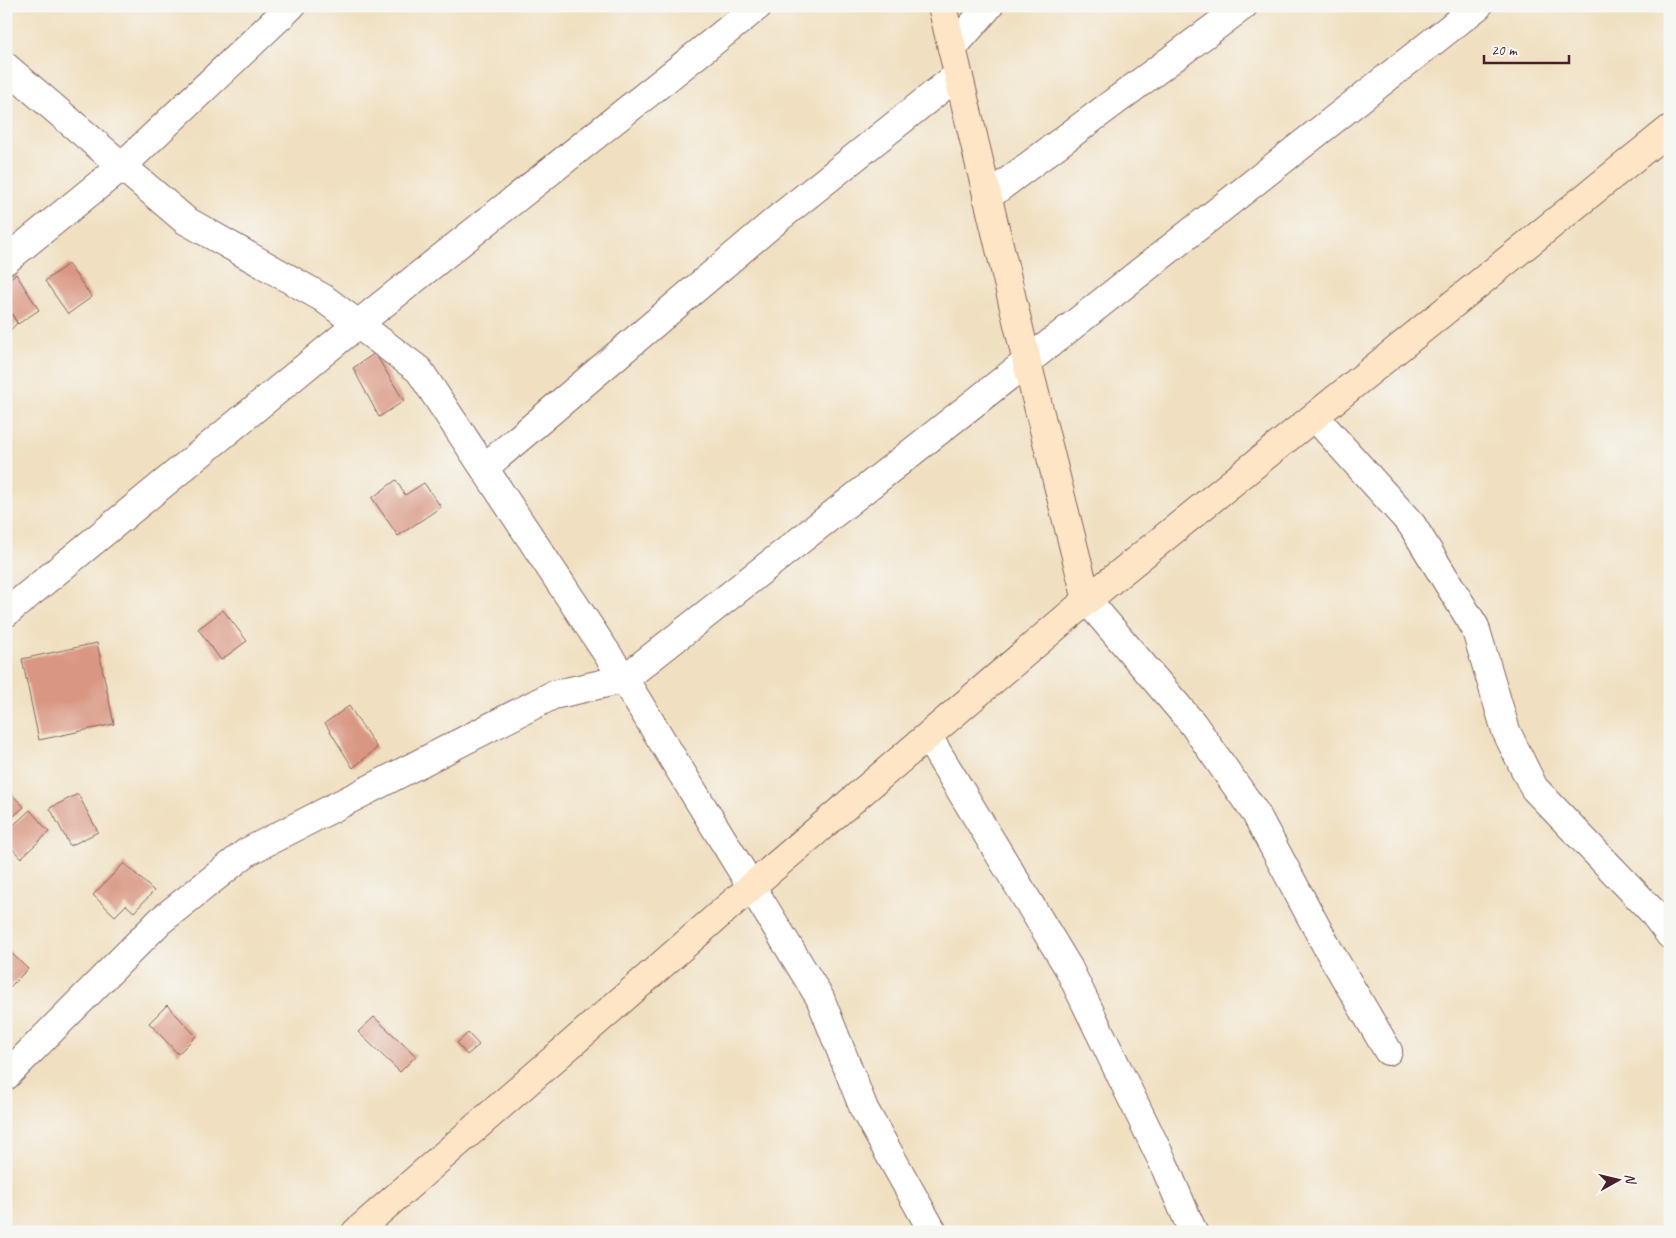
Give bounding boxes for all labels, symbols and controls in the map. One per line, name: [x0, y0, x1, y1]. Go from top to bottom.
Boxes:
scale bar: [1484, 32, 1568, 64]
text: 20 m: [1491, 41, 1518, 60]
north arrow: [1594, 1156, 1644, 1206]
text: N: [1621, 1173, 1640, 1186]

